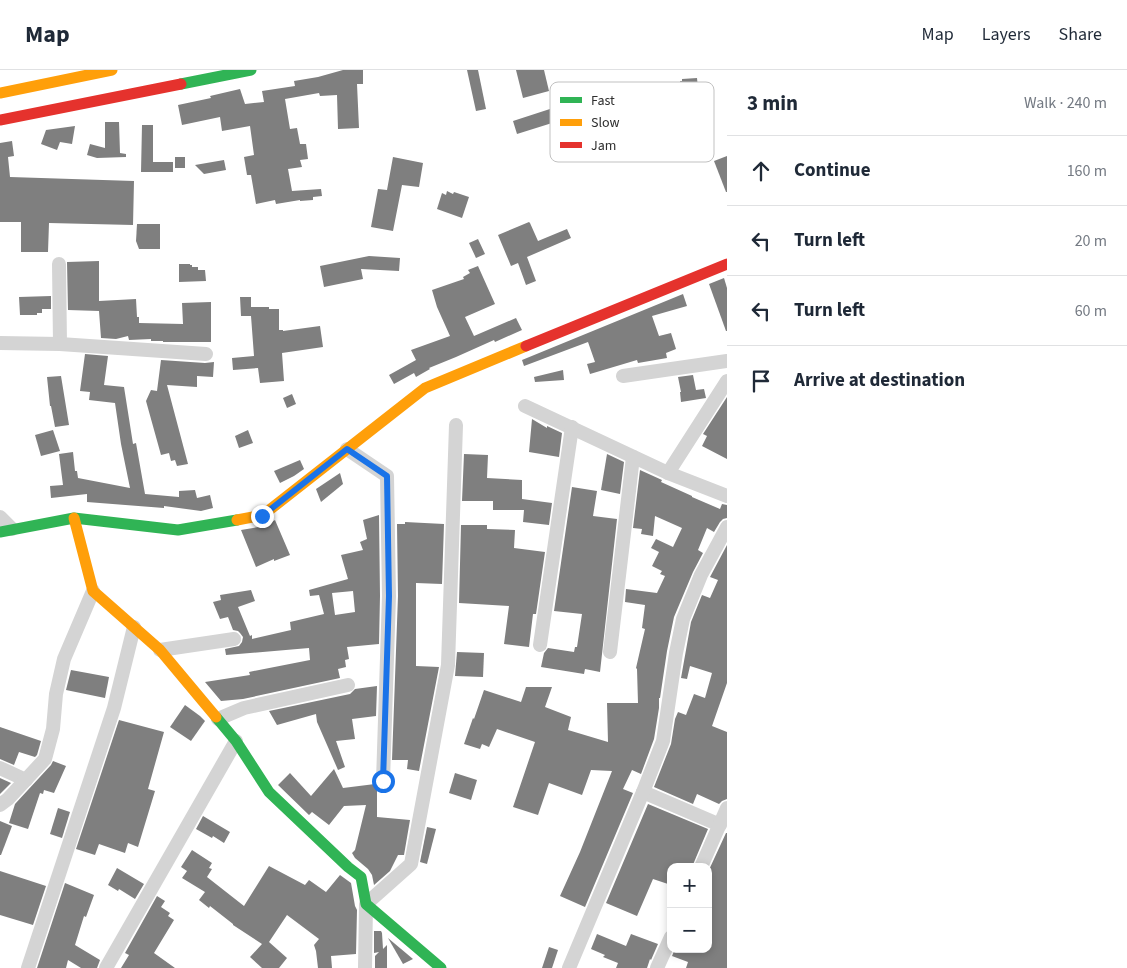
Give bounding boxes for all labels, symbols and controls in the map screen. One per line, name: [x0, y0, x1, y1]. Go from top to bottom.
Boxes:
text: Map: [25, 17, 70, 52]
text: Map: [922, 22, 954, 47]
text: Layers: [982, 22, 1031, 47]
text: Share: [1059, 22, 1102, 47]
legend: [550, 82, 714, 162]
text: 3 min: [747, 88, 798, 118]
text: Fast: [591, 91, 615, 111]
text: Walk · 240 m: [1024, 92, 1107, 114]
text: Slow: [591, 113, 620, 133]
text: Jam: [591, 136, 616, 156]
icon: ahead: [747, 157, 775, 185]
text: Continue: [794, 157, 871, 184]
text: 160 m: [1067, 160, 1107, 182]
icon: left: [747, 227, 775, 255]
text: Turn left: [794, 227, 865, 254]
text: 20 m: [1075, 230, 1107, 252]
icon: left: [747, 297, 775, 325]
text: Turn left: [794, 297, 865, 324]
text: 60 m: [1075, 300, 1107, 322]
icon: arrive: [747, 367, 775, 395]
text: Arrive at destination: [794, 367, 965, 394]
route end: [251, 505, 274, 528]
route start: [372, 770, 395, 793]
map controls: [667, 863, 712, 953]
button: +: [667, 863, 712, 908]
button: −: [667, 908, 712, 953]

